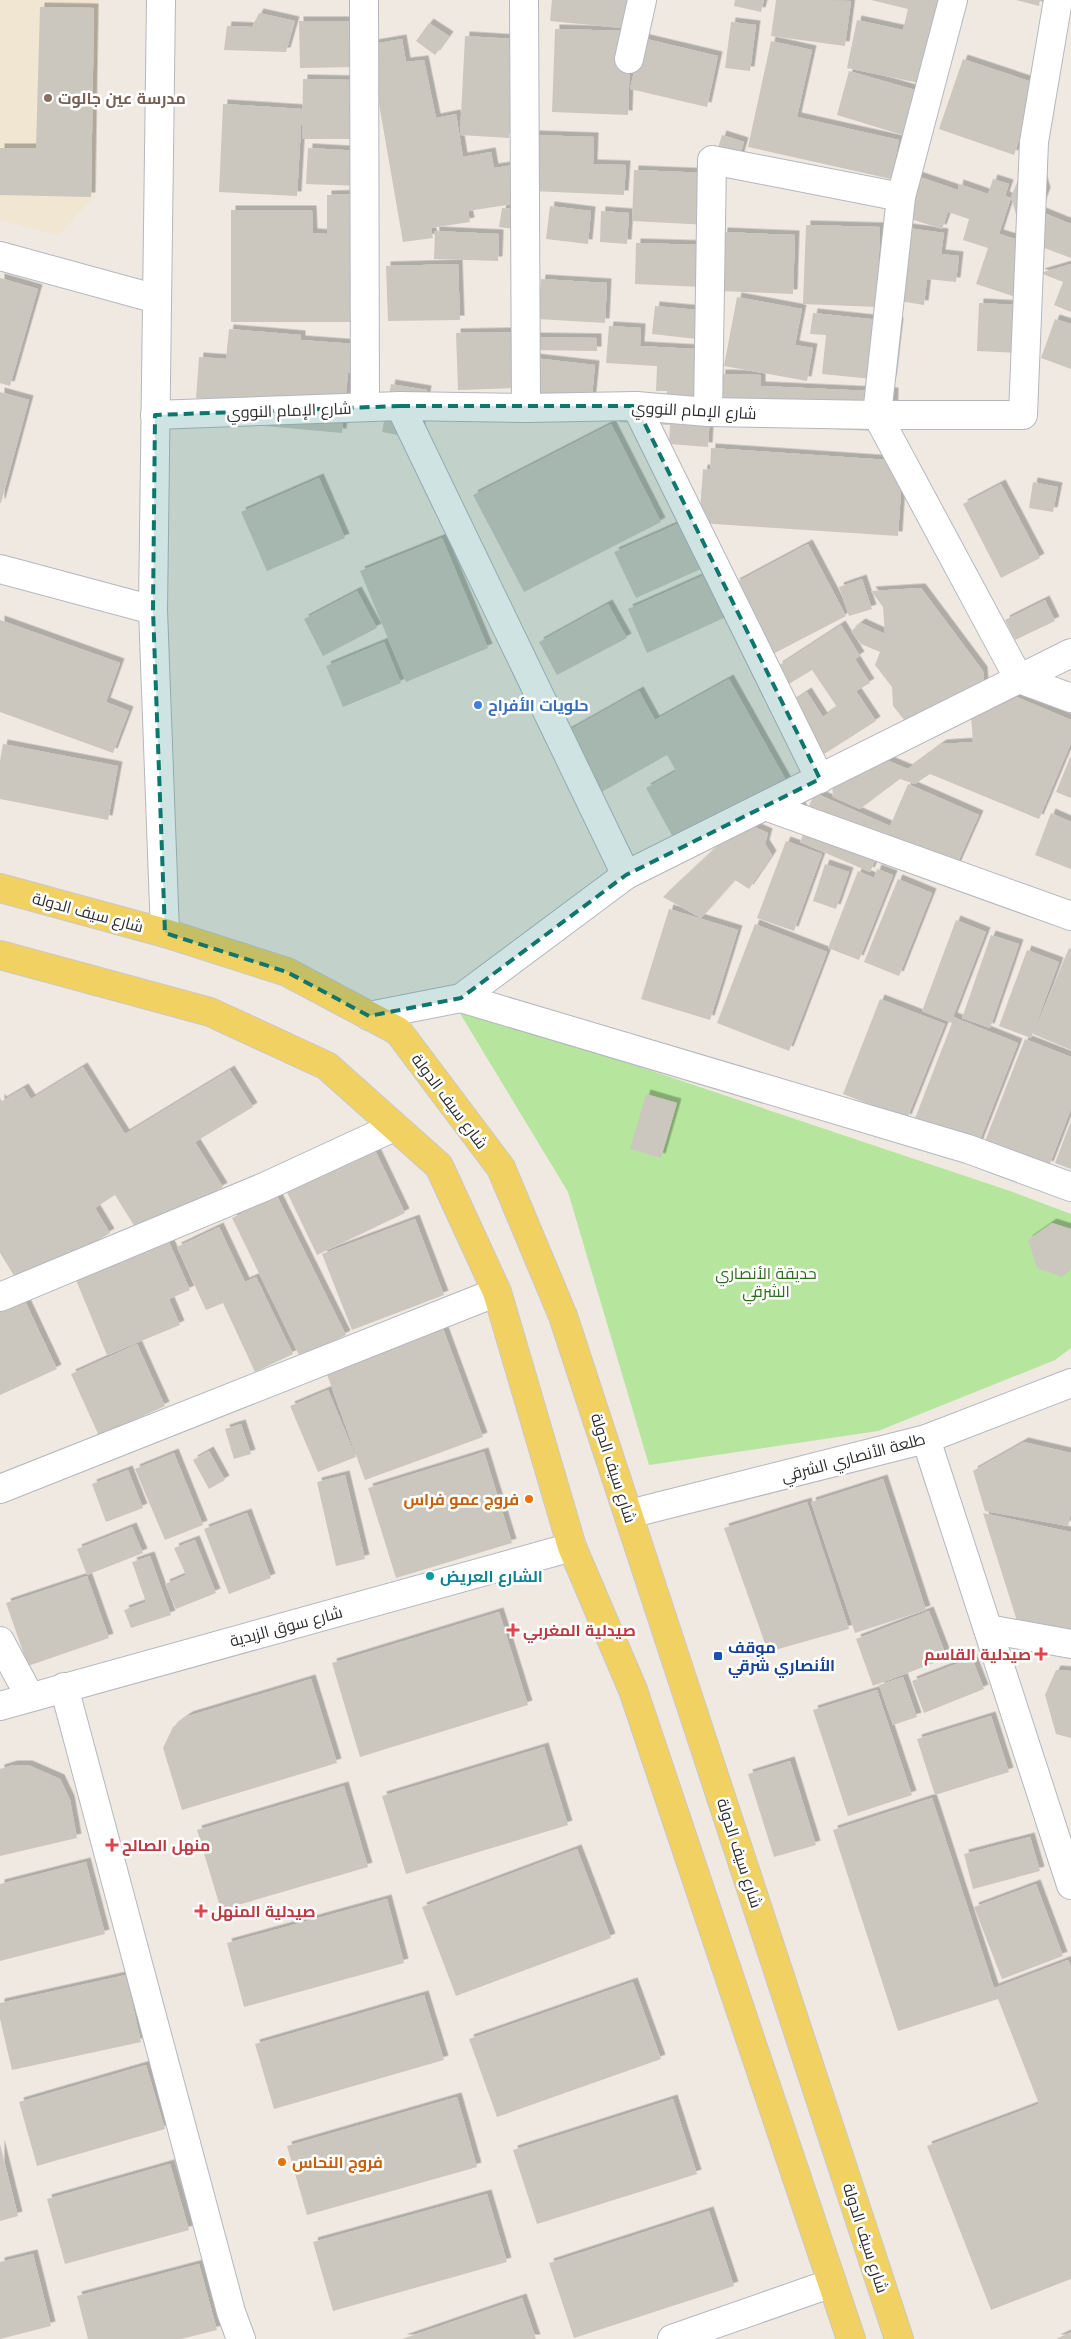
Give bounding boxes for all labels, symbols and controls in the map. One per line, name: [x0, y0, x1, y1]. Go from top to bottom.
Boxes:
place label: مدرسة عين جالوت: [58, 88, 186, 108]
marker: مدرسة عين جالوت: [42, 92, 54, 104]
street label: شارع الإمام النووي: [631, 397, 757, 427]
street label: شارع الإمام النووي: [226, 398, 352, 426]
place label: حلويات الأفراح: [488, 695, 589, 716]
marker: حلويات الأفراح: [472, 699, 484, 711]
street label: شارع سيف الدولة: [30, 888, 146, 938]
street label: شارع سيف الدولة: [406, 1049, 492, 1154]
park label: حديقة الأنصاري الشرقي: [715, 1263, 817, 1305]
street label: شارع سيف الدولة: [585, 1411, 641, 1526]
street label: طلعة الأنصاري الشرقي: [779, 1428, 928, 1490]
place label: فروج عمو فراس: [403, 1489, 519, 1510]
marker: فروج عمو فراس: [523, 1493, 535, 1505]
place label: الشارع العريض: [440, 1566, 543, 1587]
marker: الشارع العريض: [424, 1570, 436, 1582]
street label: شارع سوق الزبدية: [227, 1601, 345, 1653]
place label: صيدلية المغربي: [523, 1620, 636, 1643]
marker: صيدلية المغربي: [507, 1624, 519, 1636]
place label: موقف الأنصاري شرقي: [728, 1637, 835, 1678]
place label: صيدلية القاسم: [924, 1644, 1031, 1666]
marker: صيدلية القاسم: [1035, 1648, 1047, 1660]
marker: موقف الأنصاري شرقي: [712, 1650, 724, 1662]
street label: شارع سيف الدولة: [711, 1796, 767, 1911]
place label: منهل الصالح: [122, 1835, 210, 1856]
marker: منهل الصالح: [106, 1839, 118, 1851]
place label: صيدلية المنهل: [211, 1901, 316, 1921]
marker: صيدلية المنهل: [195, 1905, 207, 1917]
place label: فروج النحاس: [292, 2152, 383, 2173]
marker: فروج النحاس: [276, 2156, 288, 2168]
street label: شارع سيف الدولة: [837, 2181, 893, 2296]

